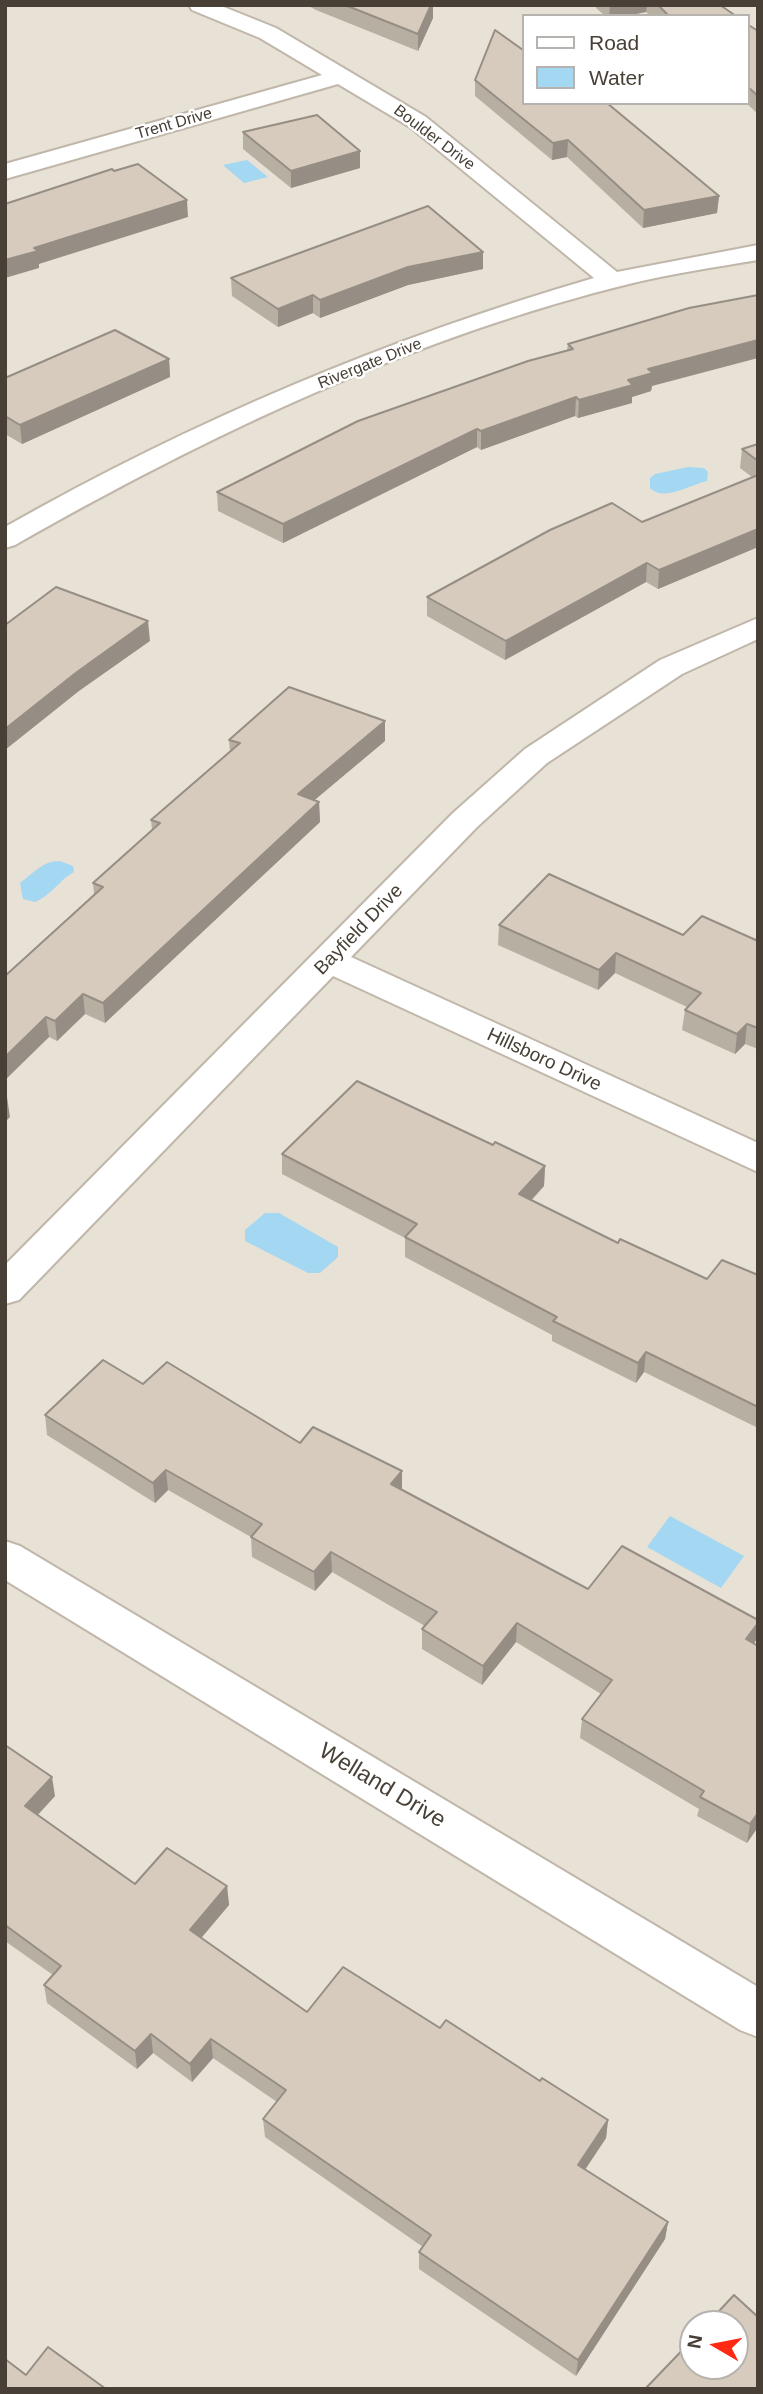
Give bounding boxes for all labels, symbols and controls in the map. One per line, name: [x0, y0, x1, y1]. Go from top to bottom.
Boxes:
legend: [522, 14, 749, 105]
text: Road: [589, 31, 639, 54]
text: Water: [589, 66, 644, 89]
street label: Boulder Drive: [390, 101, 478, 175]
street label: Trent Drive: [134, 104, 214, 144]
street label: Rivergate Drive: [315, 334, 425, 394]
street label: Bayfield Drive: [310, 880, 408, 980]
street label: Hillsboro Drive: [483, 1024, 605, 1096]
street label: Welland Drive: [314, 1737, 450, 1835]
north arrow: [679, 2310, 749, 2380]
text: N: [683, 2333, 706, 2350]

